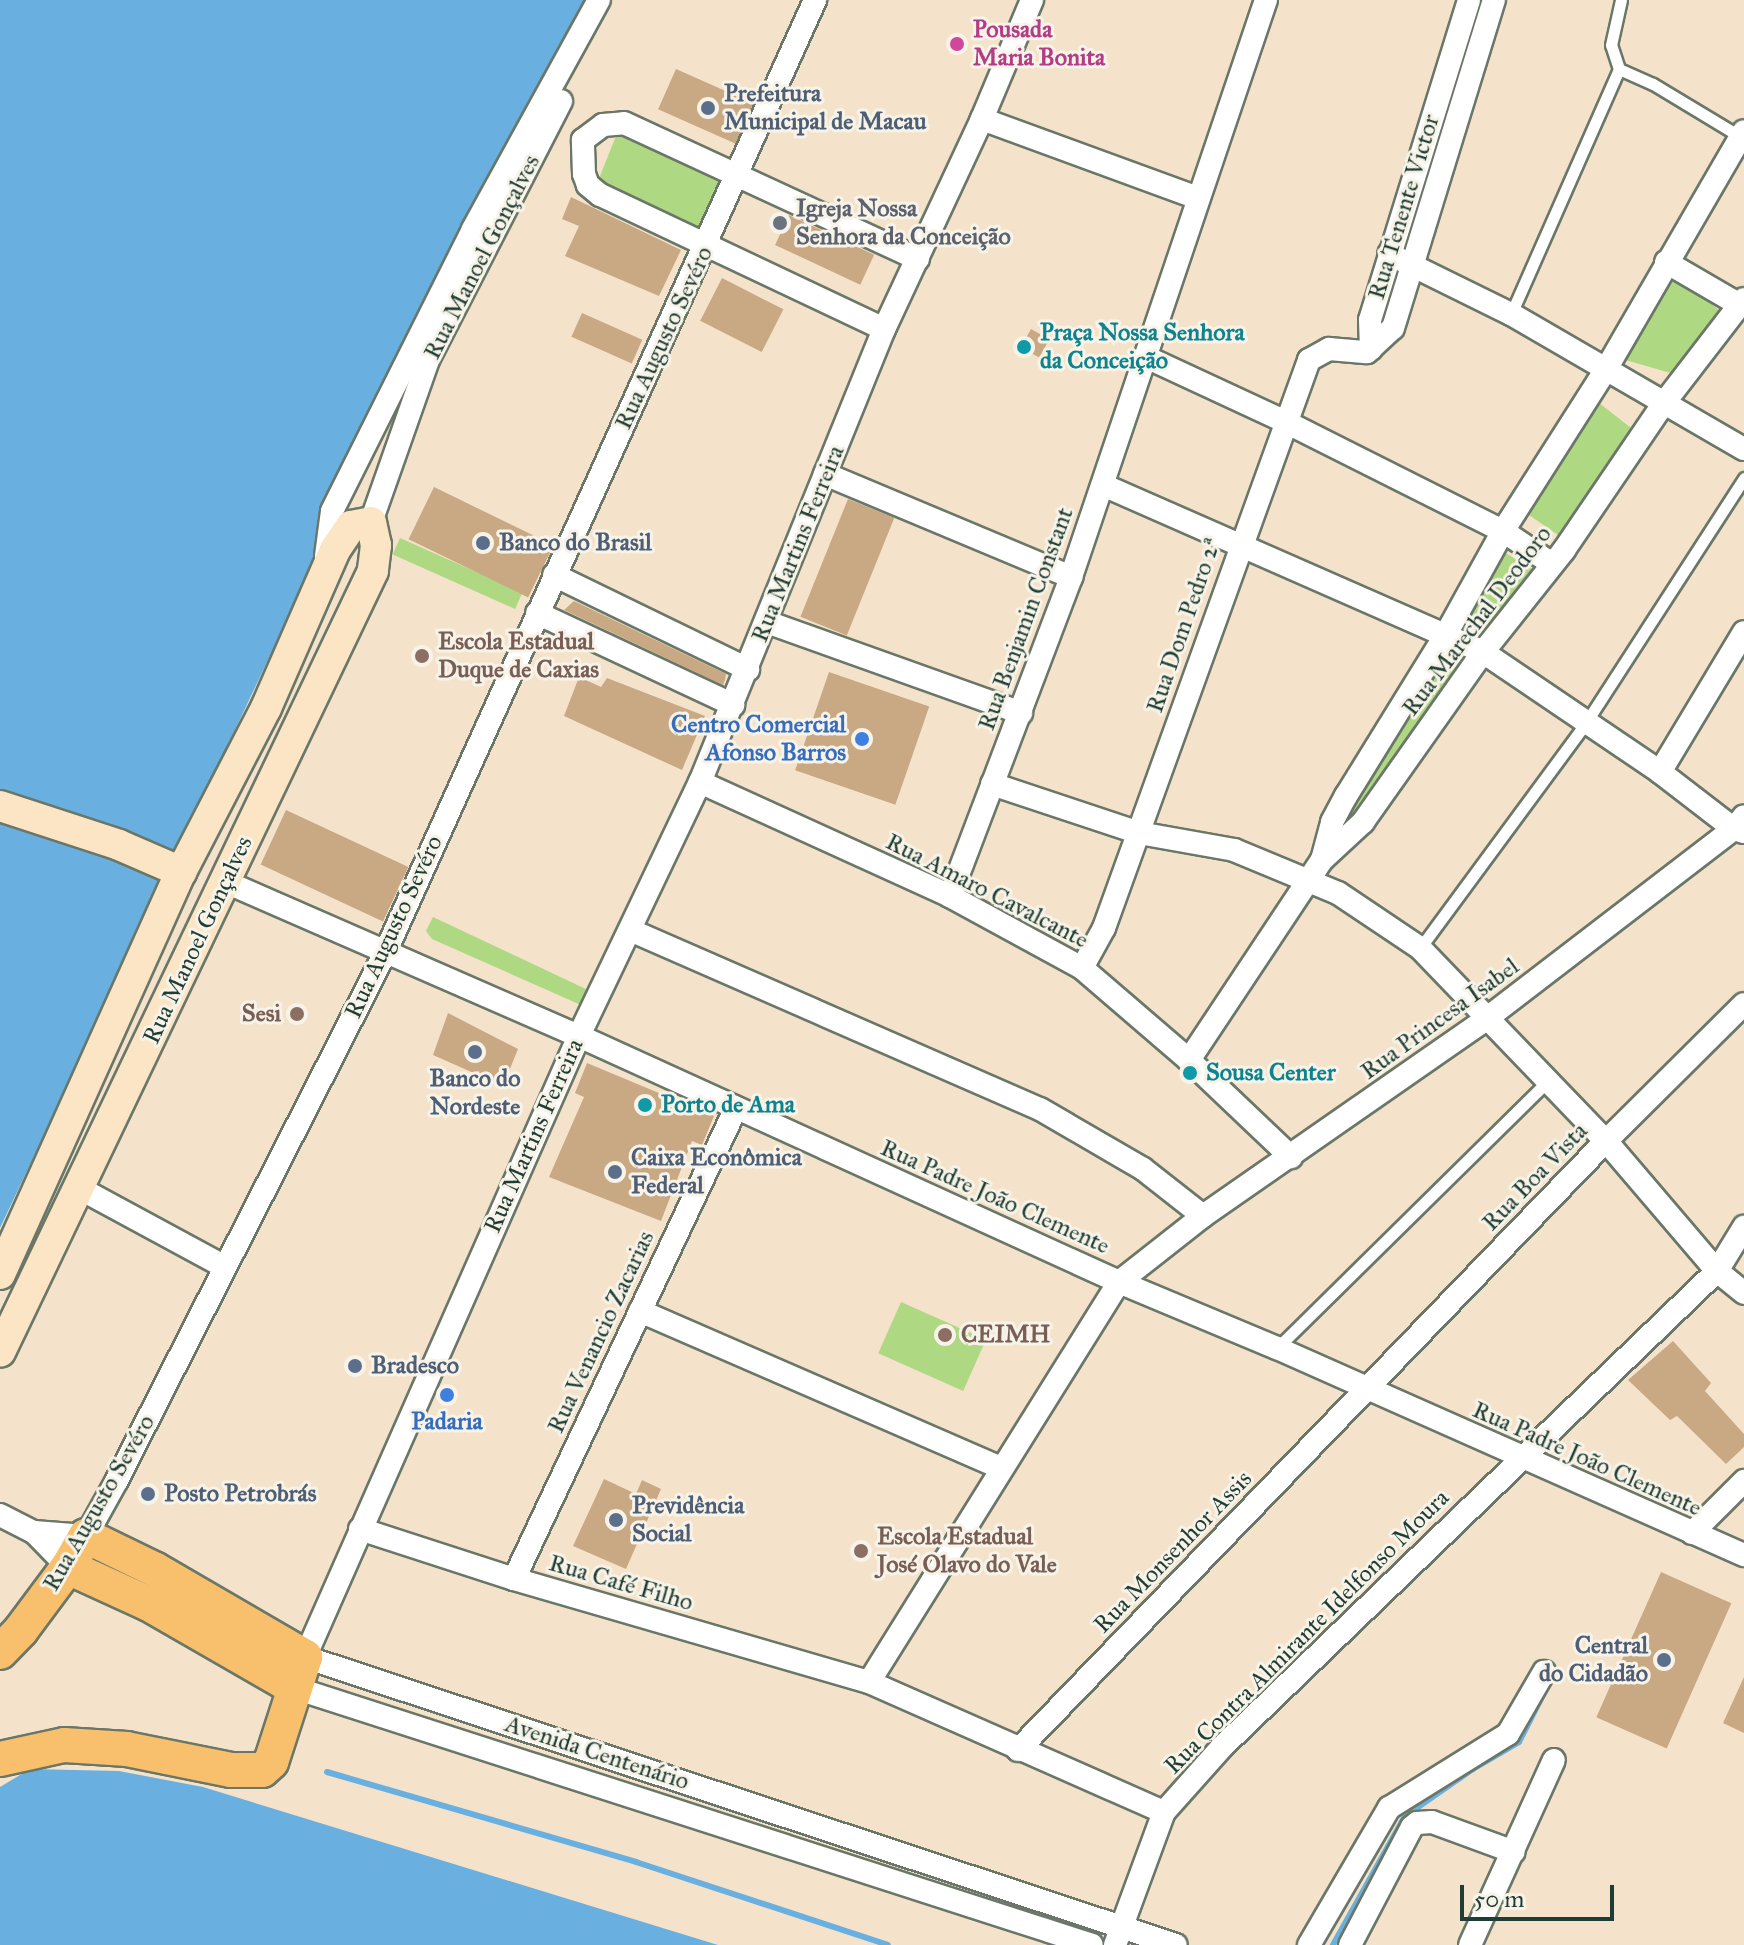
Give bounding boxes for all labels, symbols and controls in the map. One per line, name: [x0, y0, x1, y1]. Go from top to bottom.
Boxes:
place label: Pousada Maria Bonita: [973, 16, 1105, 72]
marker: Pousada Maria Bonita: [948, 35, 966, 53]
place label: Prefeitura Municipal de Macau: [724, 80, 926, 136]
marker: Prefeitura Municipal de Macau: [699, 99, 717, 117]
street label: Rua Tenente Victor: [1362, 111, 1446, 303]
street label: Rua Manoel Gonçalves: [418, 150, 546, 364]
place label: Igreja Nossa Senhora da Conceição: [796, 195, 1011, 251]
marker: Igreja Nossa Senhora da Conceição: [771, 214, 789, 232]
street label: Rua Augusto Sevéro: [609, 242, 719, 434]
place label: Praça Nossa Senhora da Conceição: [1040, 319, 1245, 375]
marker: Praça Nossa Senhora da Conceição: [1015, 338, 1033, 356]
street label: Rua Martins Ferreira: [745, 442, 851, 646]
street label: Rua Benjamin Constant: [972, 504, 1080, 734]
street label: Rua Marechal Deodoro: [1396, 520, 1558, 722]
place label: Banco do Brasil: [499, 529, 652, 557]
marker: Banco do Brasil: [474, 534, 492, 552]
street label: Rua Dom Pedro 2ª: [1141, 534, 1227, 716]
place label: Escola Estadual Duque de Caxias: [438, 628, 599, 684]
marker: Escola Estadual Duque de Caxias: [413, 647, 431, 665]
place label: Centro Comercial Afonso Barros: [671, 711, 846, 767]
marker: Centro Comercial Afonso Barros: [853, 730, 871, 748]
street label: Rua Amaro Cavalcante: [881, 827, 1093, 955]
street label: Rua Augusto Sevéro: [339, 831, 449, 1023]
street label: Rua Manoel Gonçalves: [137, 832, 259, 1048]
street label: Rua Princesa Isabel: [1355, 952, 1525, 1086]
place label: Sesi: [242, 1000, 281, 1028]
marker: Sesi: [288, 1005, 306, 1023]
street label: Rua Martins Ferreira: [478, 1035, 590, 1237]
marker: Banco do Nordeste: [466, 1043, 484, 1061]
place label: Sousa Center: [1206, 1059, 1336, 1087]
marker: Sousa Center: [1181, 1064, 1199, 1082]
place label: Banco do Nordeste: [430, 1065, 520, 1121]
place label: Porto de Ama: [661, 1091, 795, 1119]
marker: Porto de Ama: [636, 1096, 654, 1114]
street label: Rua Boa Vista: [1476, 1117, 1594, 1237]
street label: Rua Padre João Clemente: [876, 1134, 1114, 1260]
place label: Caixa Econômica Federal: [631, 1144, 802, 1200]
marker: Caixa Econômica Federal: [606, 1163, 624, 1181]
street label: Rua Venancio Zacarias: [542, 1226, 660, 1438]
place label: CEIMH: [961, 1321, 1050, 1349]
marker: CEIMH: [936, 1326, 954, 1344]
place label: Bradesco: [371, 1352, 459, 1380]
marker: Bradesco: [346, 1357, 364, 1375]
marker: Padaria: [438, 1386, 456, 1404]
street label: Rua Padre João Clemente: [1468, 1396, 1706, 1522]
place label: Padaria: [411, 1408, 483, 1436]
street label: Rua Augusto Sevéro: [37, 1410, 161, 1596]
street label: Rua Monsenhor Assis: [1088, 1465, 1258, 1639]
place label: Posto Petrobrás: [164, 1480, 316, 1508]
street label: Rua Contra Almirante Idelfonso Moura: [1159, 1484, 1455, 1780]
marker: Posto Petrobrás: [139, 1485, 157, 1503]
place label: Previdência Social: [632, 1492, 744, 1548]
marker: Previdência Social: [607, 1511, 625, 1529]
place label: Escola Estadual José Olavo do Vale: [877, 1523, 1057, 1579]
marker: Escola Estadual José Olavo do Vale: [852, 1542, 870, 1560]
street label: Rua Café Filho: [546, 1549, 696, 1617]
place label: Central do Cidadão: [1539, 1632, 1648, 1688]
marker: Central do Cidadão: [1655, 1651, 1673, 1669]
street label: Avenida Centenário: [501, 1710, 693, 1796]
scale bar: [1464, 1869, 1618, 1919]
text: 50 m: [1474, 1884, 1524, 1914]

